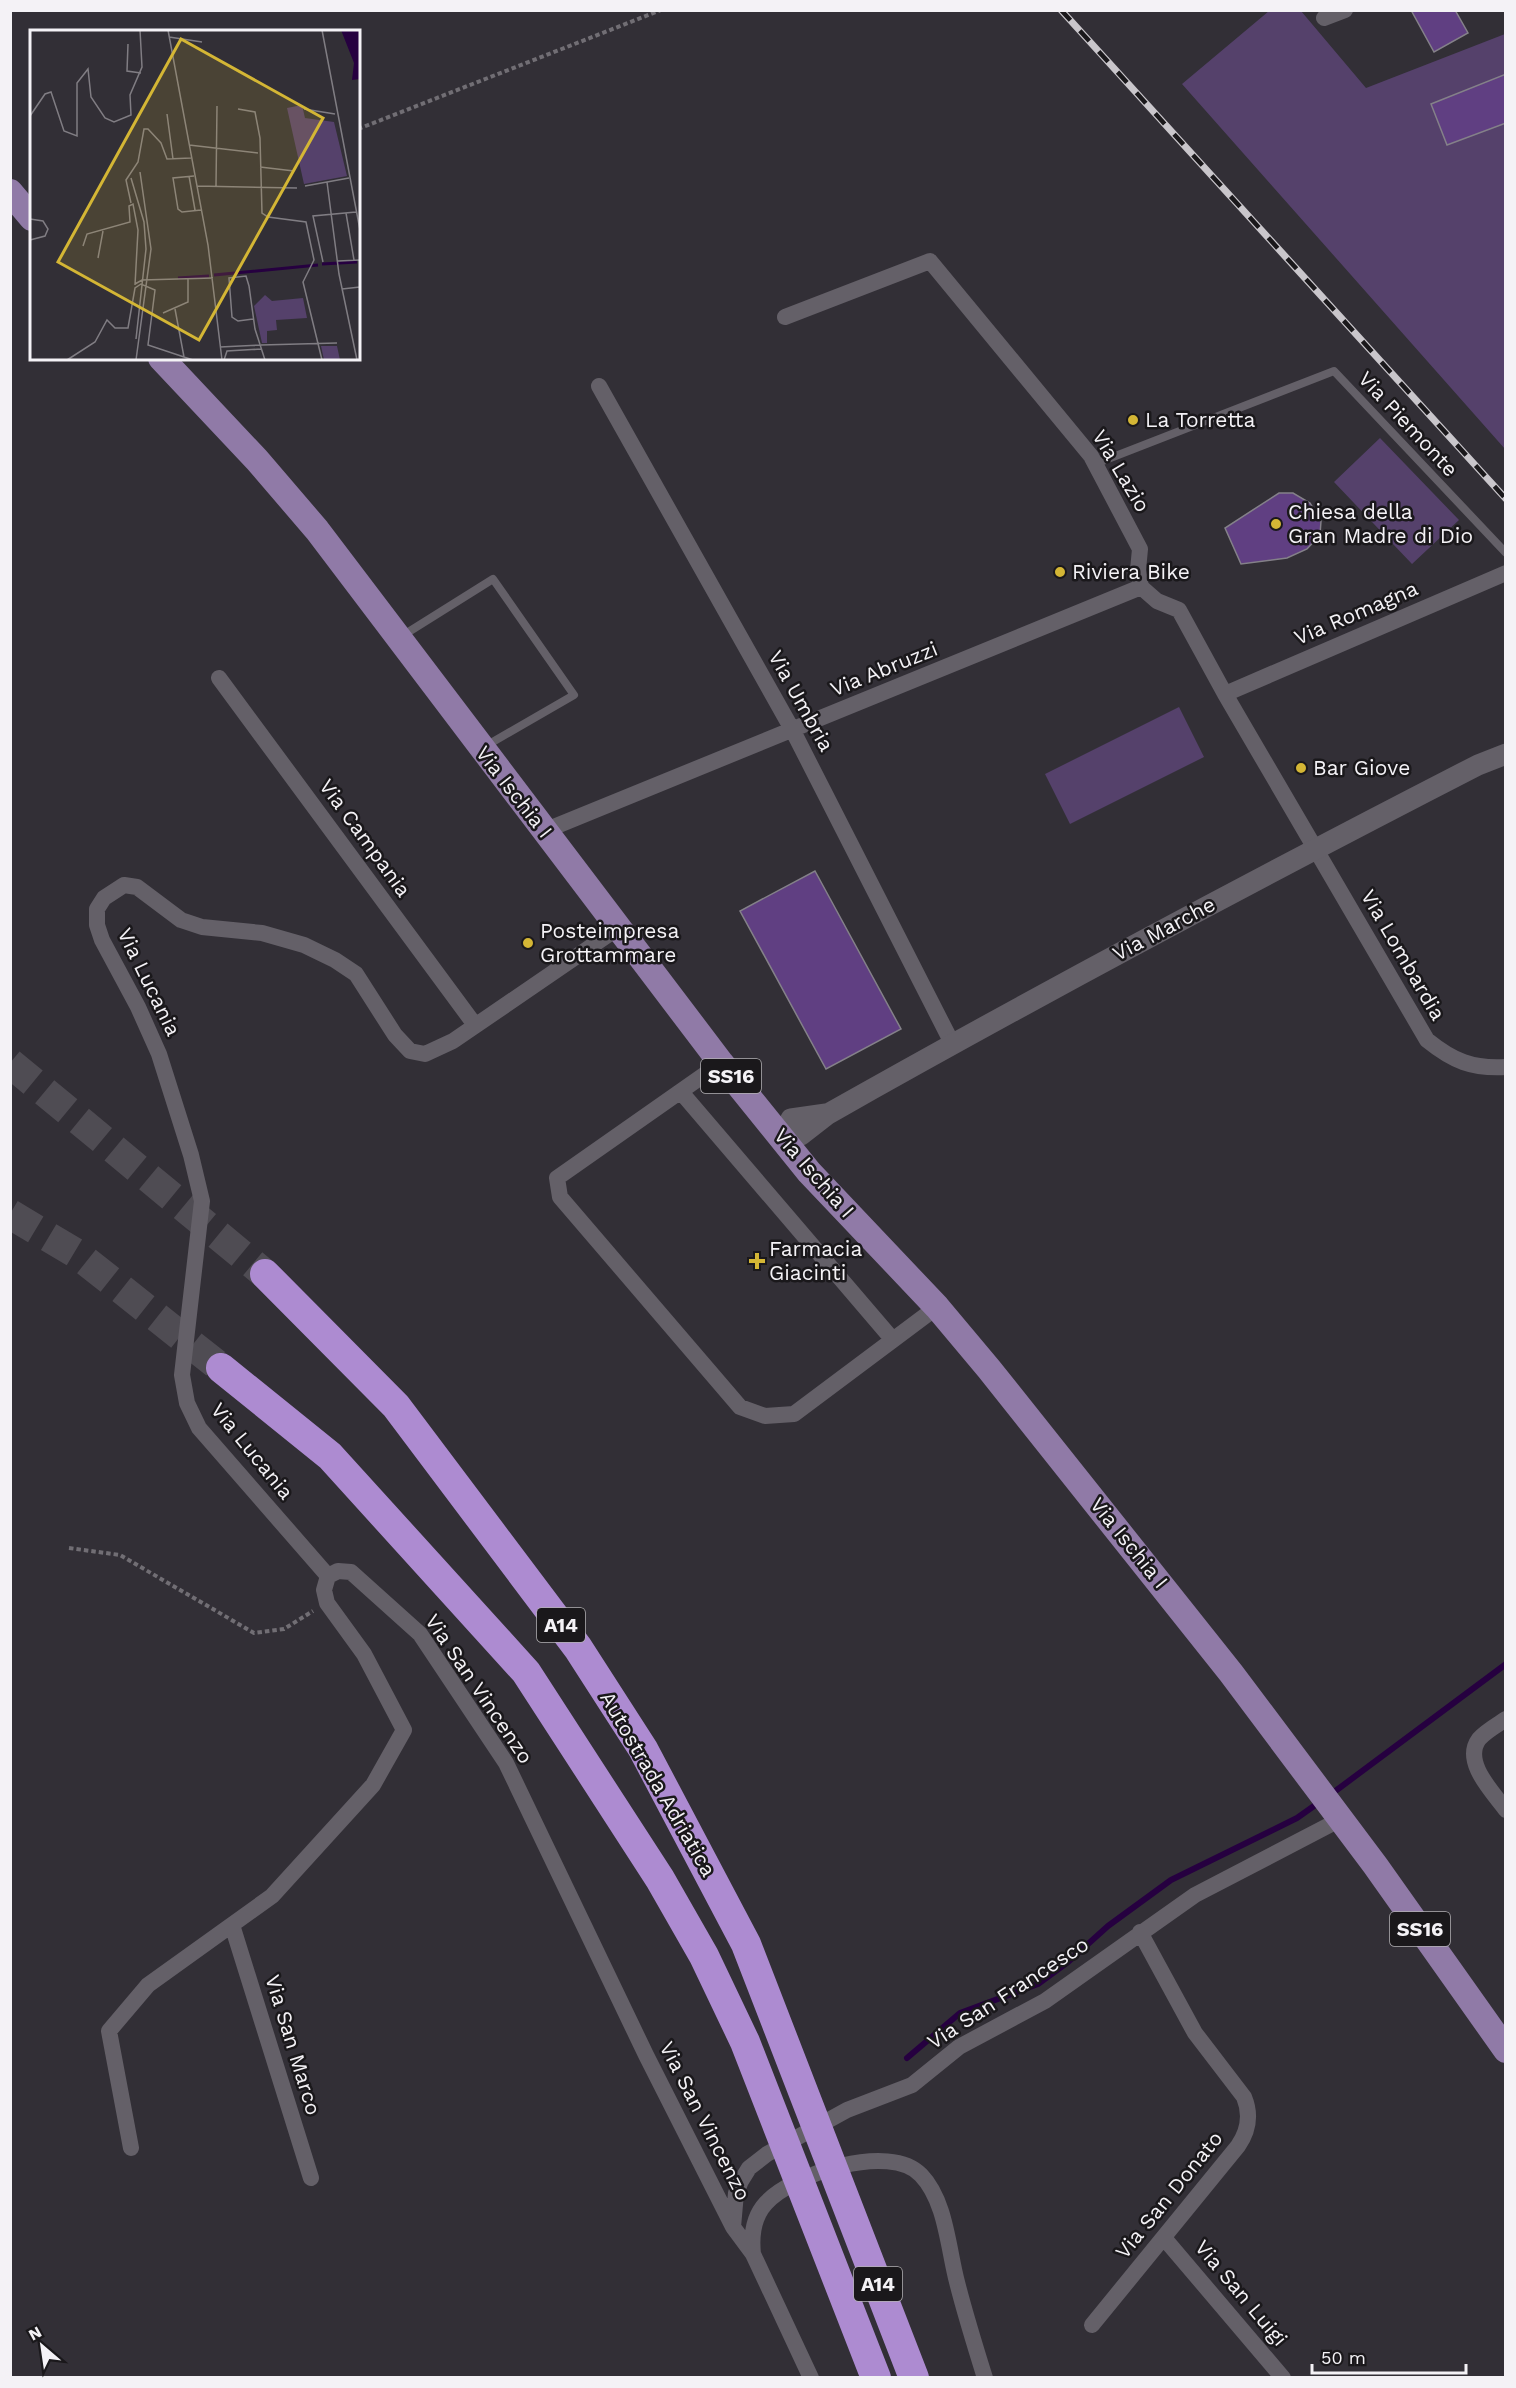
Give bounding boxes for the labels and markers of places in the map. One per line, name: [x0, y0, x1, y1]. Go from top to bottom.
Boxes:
place label: La Torretta: [1145, 407, 1255, 432]
marker: La Torretta: [1126, 413, 1140, 427]
place label: Chiesa della Gran Madre di Dio: [1288, 499, 1473, 548]
marker: Chiesa della Gran Madre di Dio: [1269, 517, 1283, 531]
place label: Riviera Bike: [1072, 559, 1190, 584]
marker: Riviera Bike: [1053, 565, 1067, 579]
place label: Bar Giove: [1313, 755, 1410, 780]
marker: Bar Giove: [1294, 761, 1308, 775]
place label: Posteimpresa Grottammare: [540, 918, 679, 967]
marker: Posteimpresa Grottammare: [521, 936, 535, 950]
place label: Farmacia Giacinti: [769, 1236, 862, 1285]
marker: Farmacia Giacinti: [750, 1254, 764, 1268]

